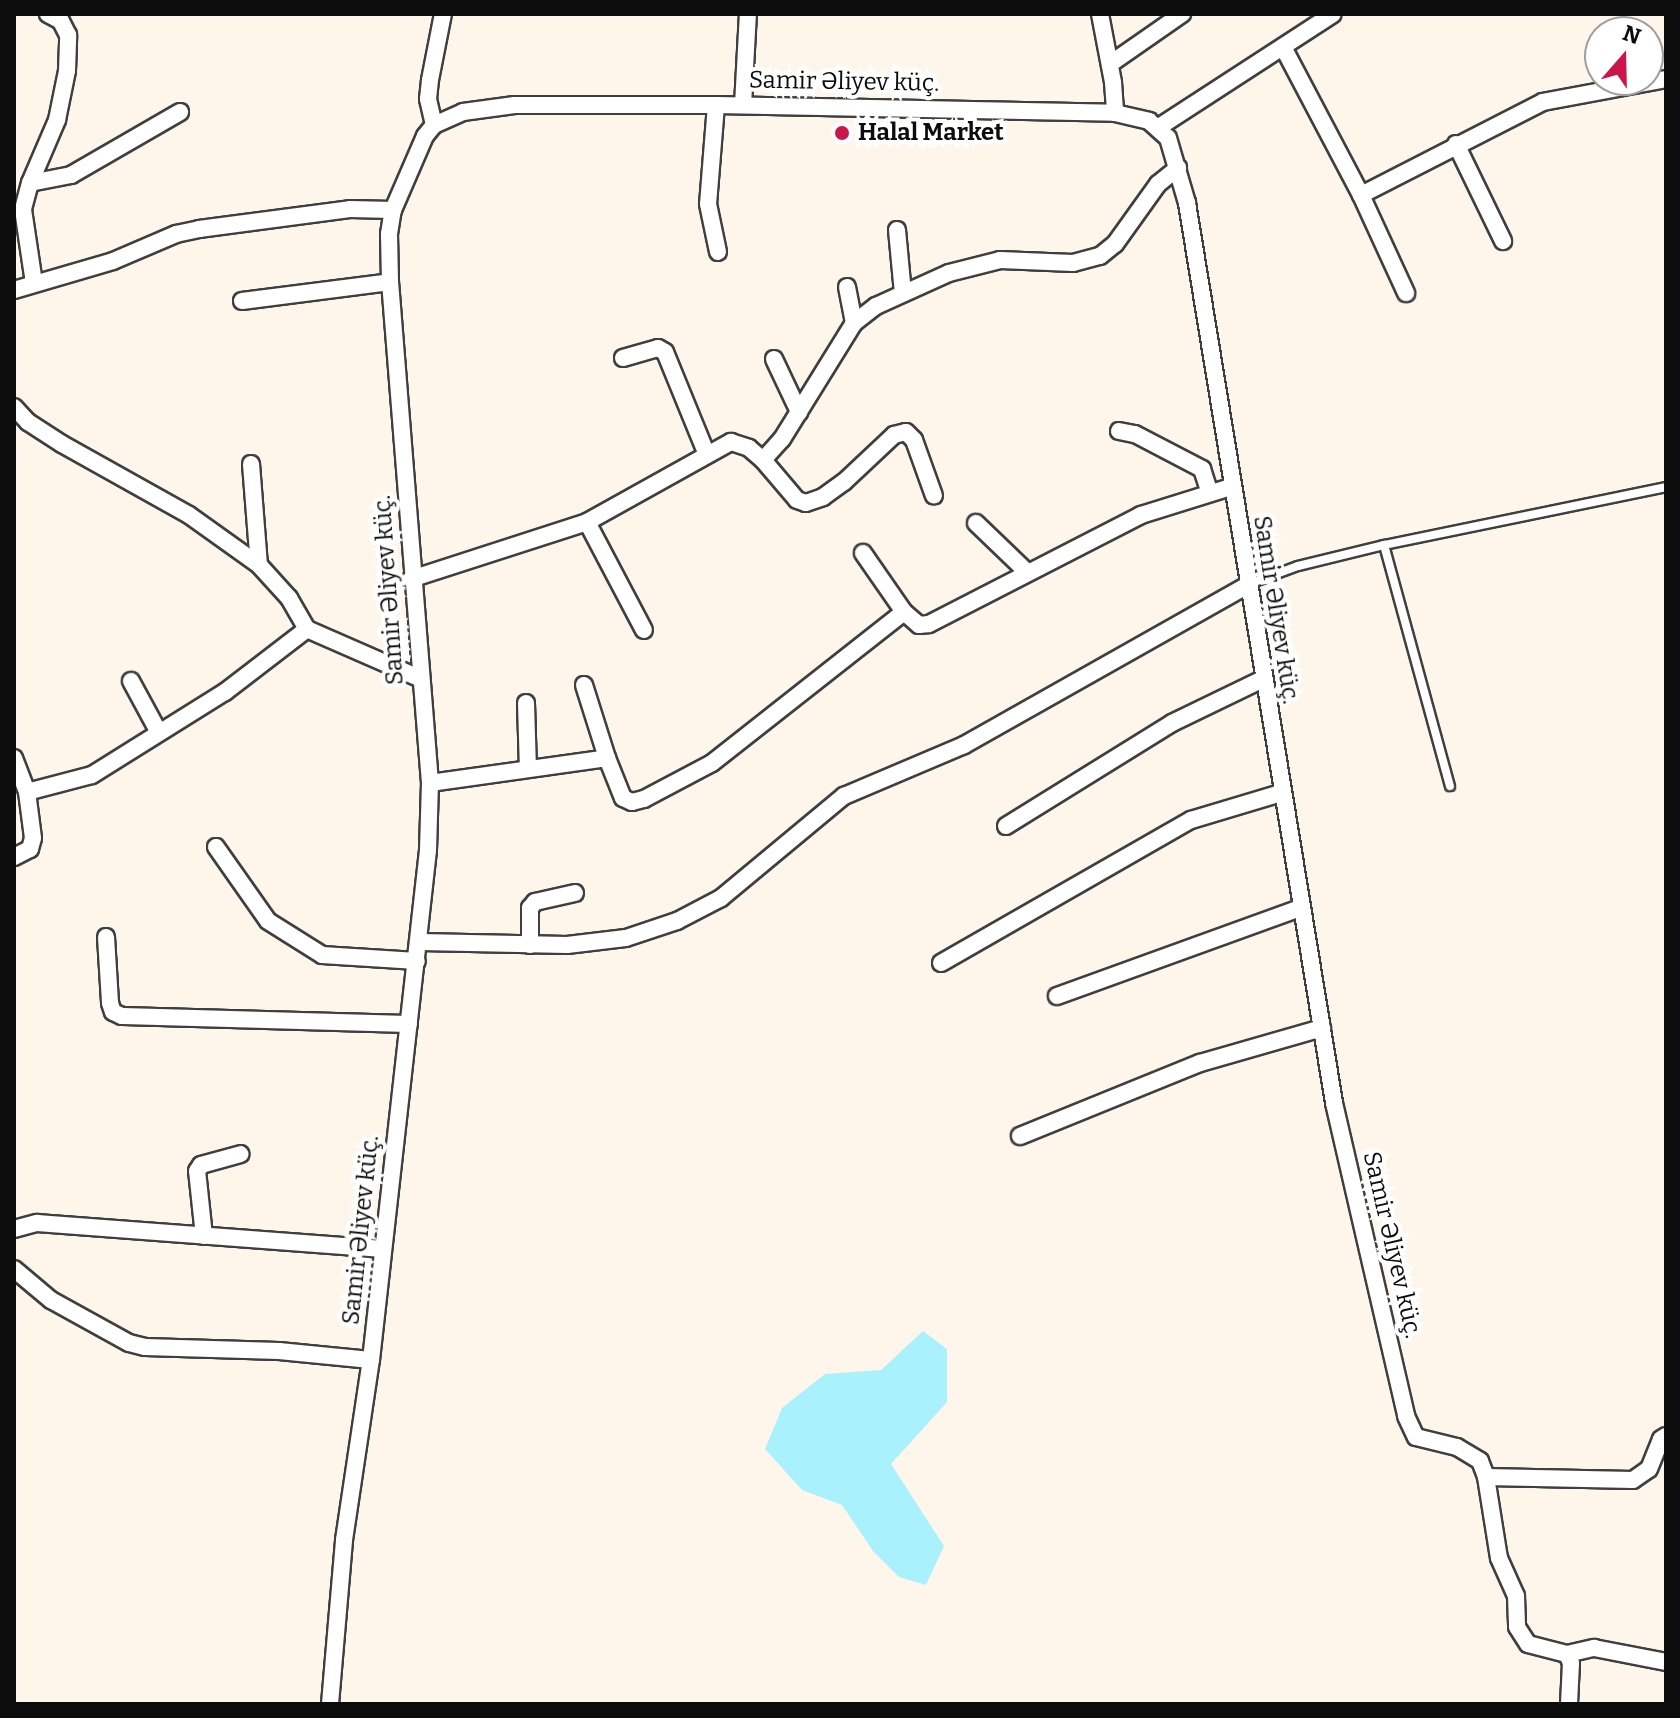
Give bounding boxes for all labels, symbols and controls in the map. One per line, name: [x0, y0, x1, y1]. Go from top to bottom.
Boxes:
north arrow: [1584, 16, 1664, 96]
text: N: [1619, 19, 1644, 50]
street label: Samir Əliyev küç.: [749, 66, 939, 98]
place label: Halal Market: [858, 119, 1004, 147]
marker: Halal Market: [833, 124, 851, 142]
street label: Samir Əliyev küç.: [368, 494, 410, 686]
street label: Samir Əliyev küç.: [1247, 514, 1305, 706]
street label: Samir Əliyev küç.: [337, 1134, 385, 1326]
street label: Samir Əliyev küç.: [1357, 1149, 1427, 1341]

